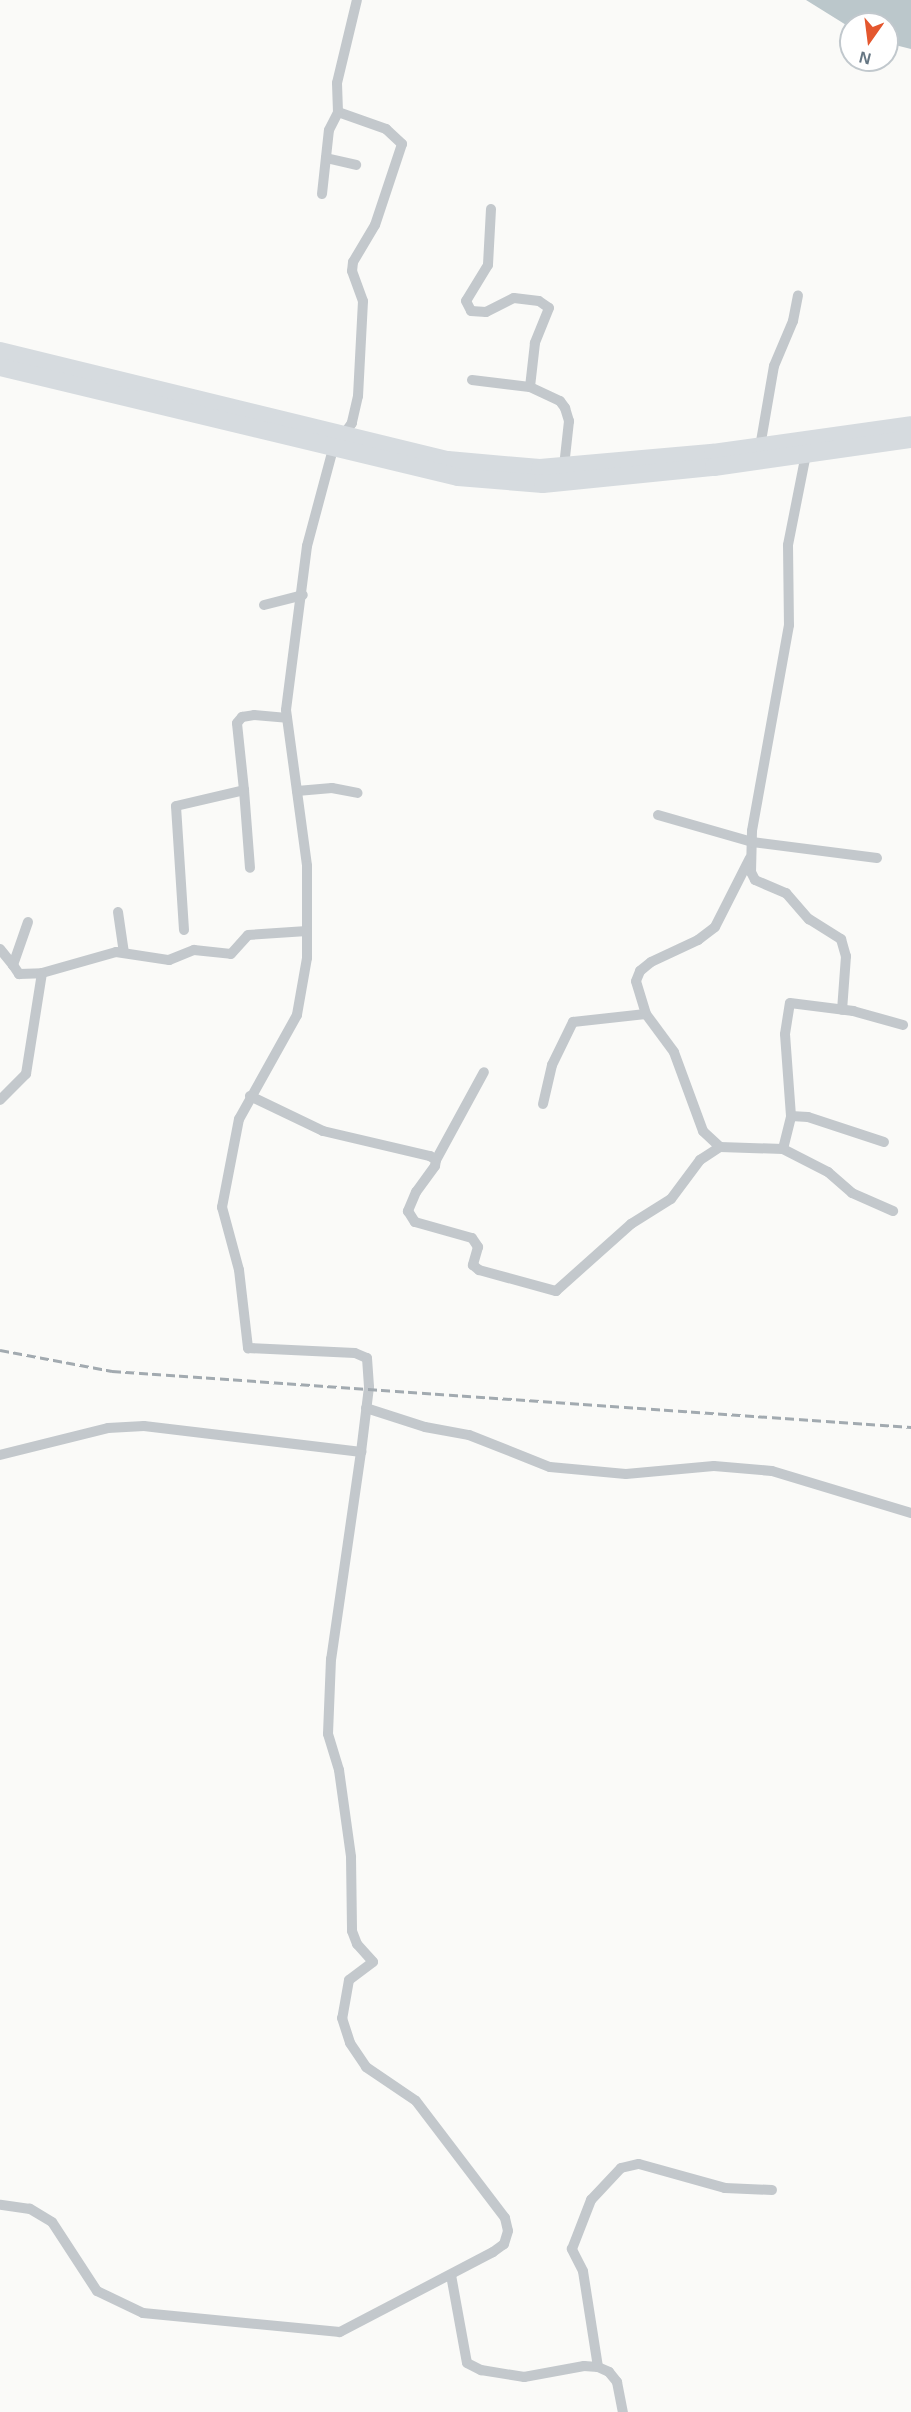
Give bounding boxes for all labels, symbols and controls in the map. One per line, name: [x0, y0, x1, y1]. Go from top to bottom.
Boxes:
north arrow: [839, 12, 899, 72]
text: N: [857, 48, 873, 68]

